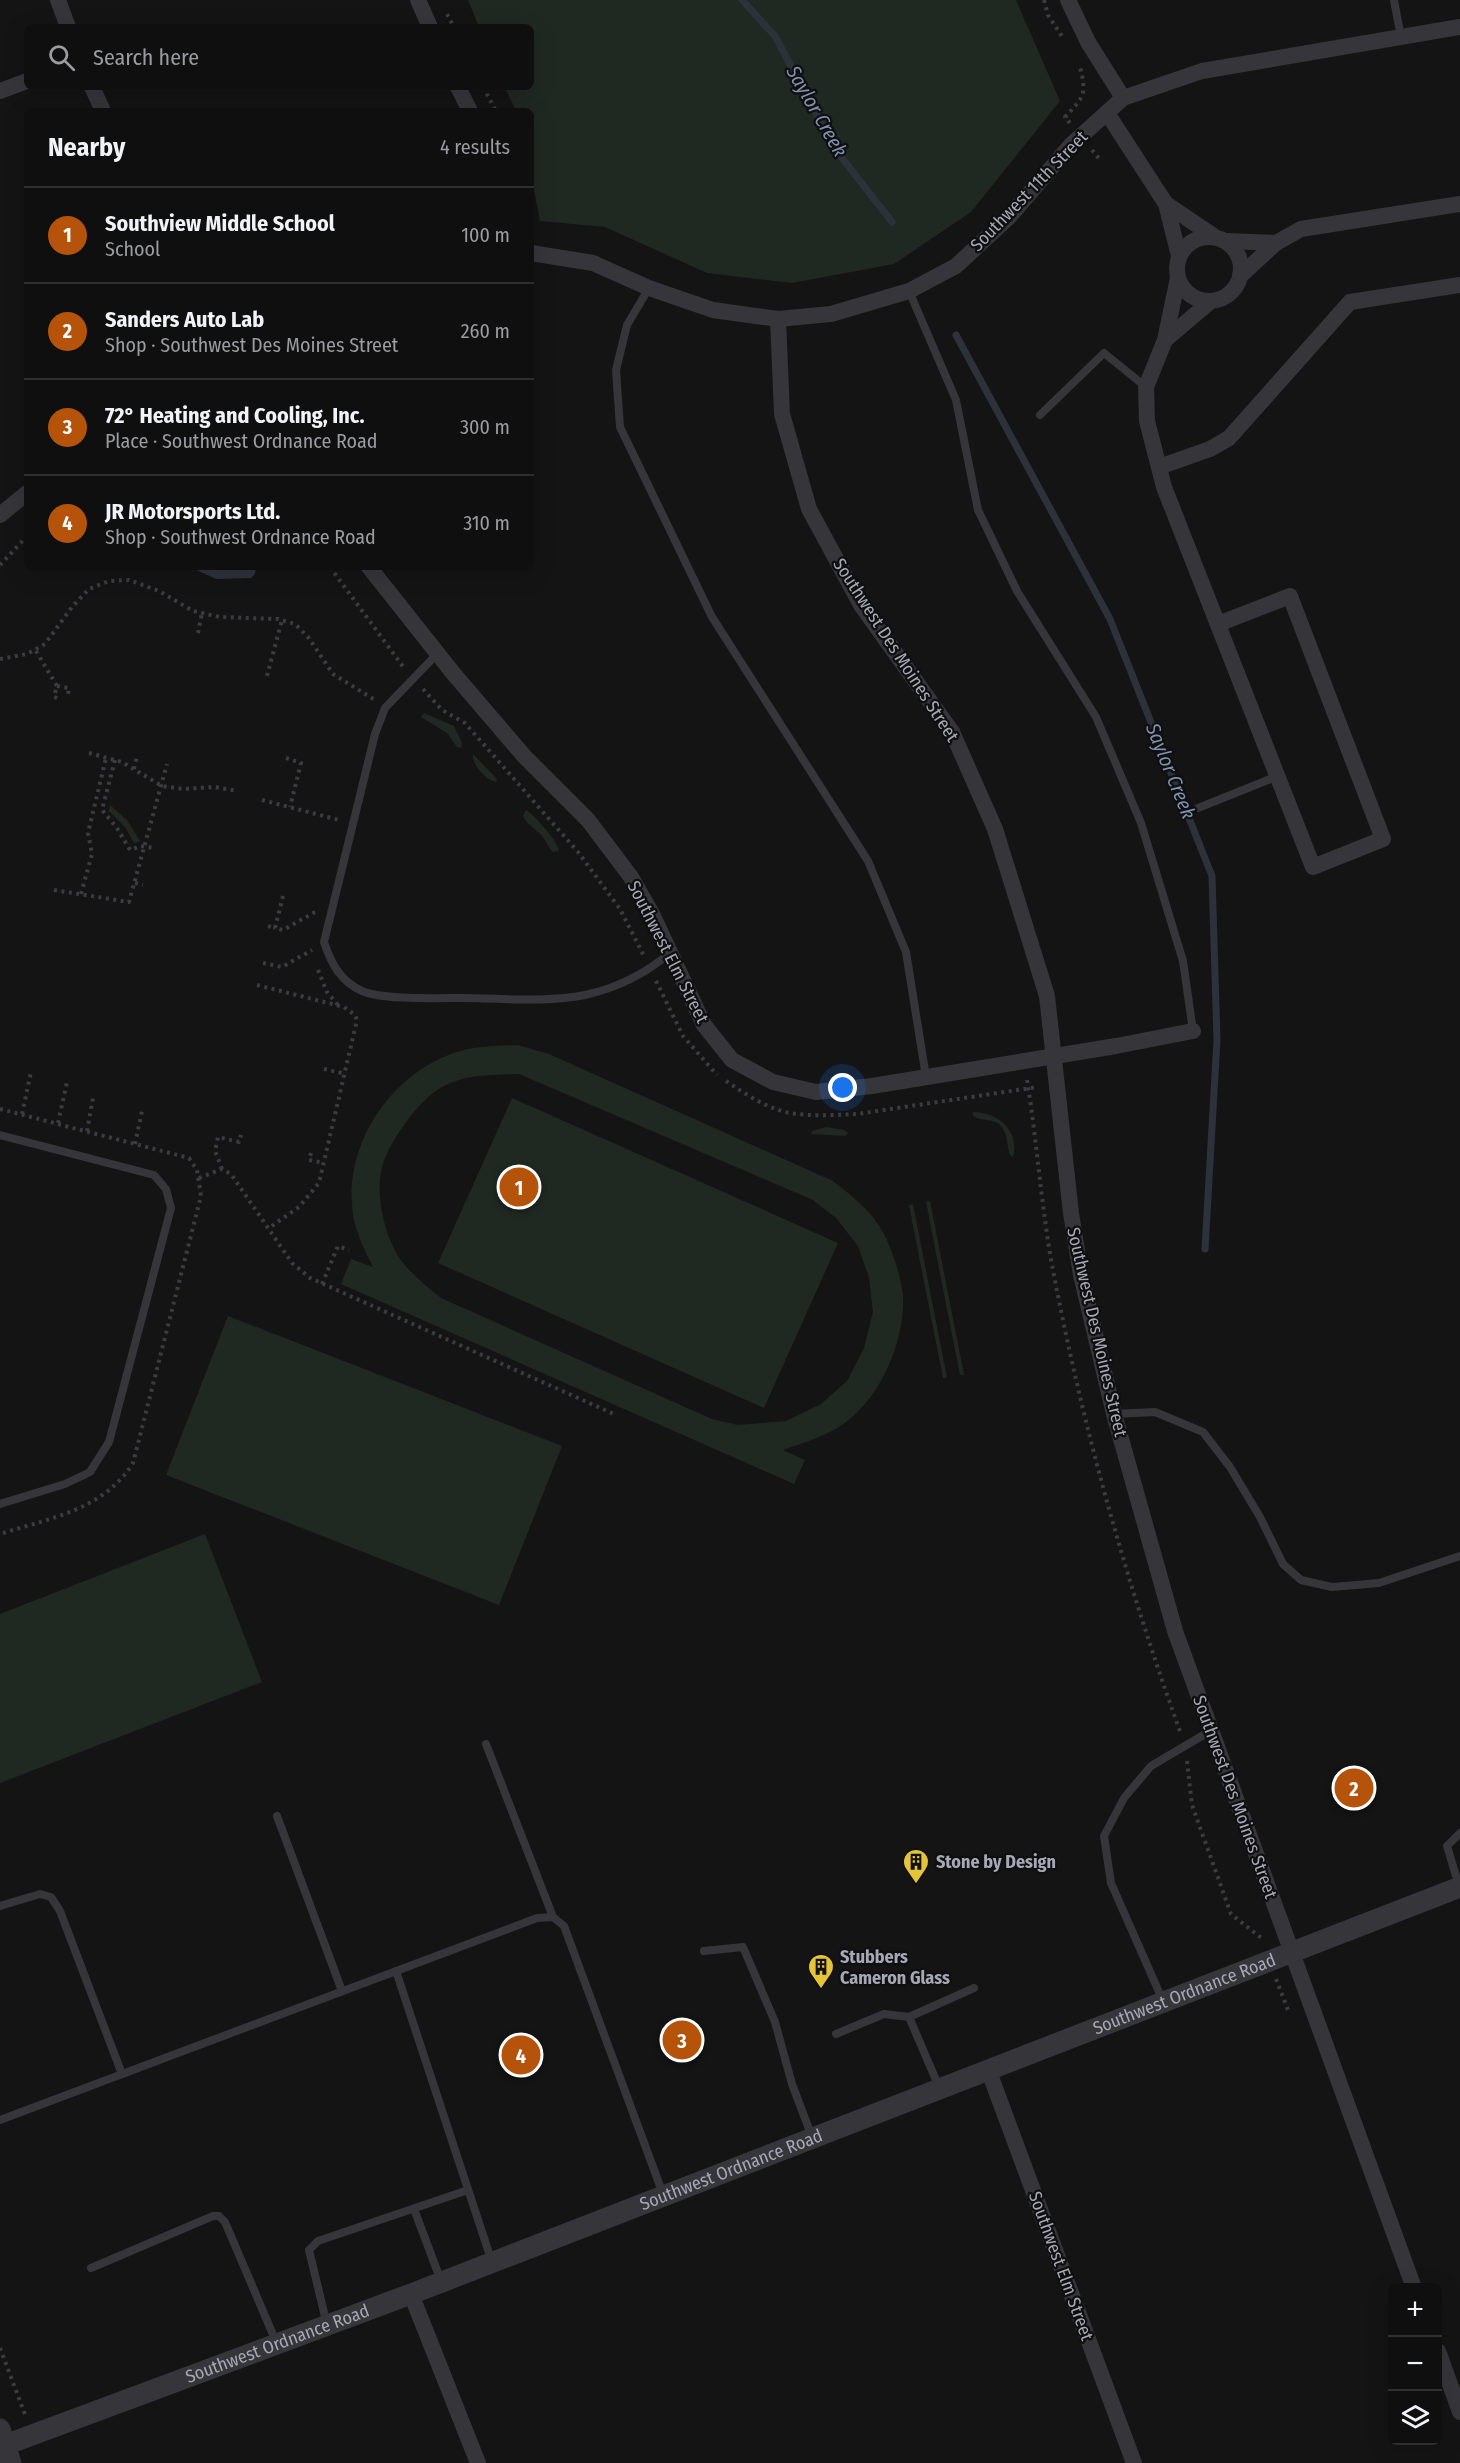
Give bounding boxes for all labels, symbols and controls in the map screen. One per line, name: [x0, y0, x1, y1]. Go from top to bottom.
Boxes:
search box: [24, 24, 534, 90]
icon: search: [45, 41, 78, 74]
text: Search here: [93, 44, 199, 71]
water label: Saylor Creek: [781, 60, 853, 161]
street label: Southwest 11th Street: [966, 126, 1092, 256]
text: Nearby: [48, 132, 125, 163]
text: 4 results: [440, 135, 510, 159]
text: Southview Middle School: [105, 210, 335, 237]
text: 1: [63, 223, 72, 247]
text: 100 m: [461, 223, 510, 247]
text: School: [105, 237, 160, 261]
text: Sanders Auto Lab: [105, 306, 264, 333]
text: 2: [63, 319, 72, 343]
text: 260 m: [461, 319, 510, 343]
text: Shop · Southwest Des Moines Street: [105, 333, 398, 357]
text: 72° Heating and Cooling, Inc.: [105, 402, 365, 429]
text: 3: [63, 415, 72, 439]
text: 300 m: [460, 415, 510, 439]
text: Place · Southwest Ordnance Road: [105, 429, 377, 453]
text: JR Motorsports Ltd.: [105, 498, 280, 525]
text: 4: [62, 511, 73, 535]
text: 310 m: [463, 511, 510, 535]
text: Shop · Southwest Ordnance Road: [105, 525, 376, 549]
street label: Southwest Des Moines Street: [828, 554, 964, 746]
water label: Saylor Creek: [1141, 719, 1201, 822]
street label: Southwest Elm Street: [623, 877, 714, 1027]
your location: [828, 1073, 857, 1102]
pin: 1: [500, 1164, 538, 1210]
street label: Southwest Des Moines Street: [1062, 1225, 1132, 1439]
street label: Southwest Des Moines Street: [1188, 1693, 1282, 1902]
pin: 2: [1334, 1766, 1374, 1810]
building icon: Stone by Design: [901, 1847, 931, 1885]
place label: Stone by Design: [936, 1851, 1056, 1873]
place label: Stubbers Cameron Glass: [840, 1946, 950, 1989]
street label: Southwest Ordnance Road: [1090, 1949, 1279, 2039]
building icon: Stubbers Cameron Glass: [806, 1952, 836, 1990]
pin: 3: [662, 2018, 702, 2062]
pin: 4: [502, 2032, 540, 2078]
street label: Southwest Ordnance Road: [637, 2124, 826, 2215]
street label: Southwest Elm Street: [1024, 2188, 1098, 2344]
map controls: [1388, 2283, 1442, 2445]
button: +: [1388, 2283, 1442, 2337]
street label: Southwest Ordnance Road: [183, 2300, 372, 2388]
button: −: [1388, 2337, 1442, 2391]
button: layers: [1388, 2391, 1442, 2445]

